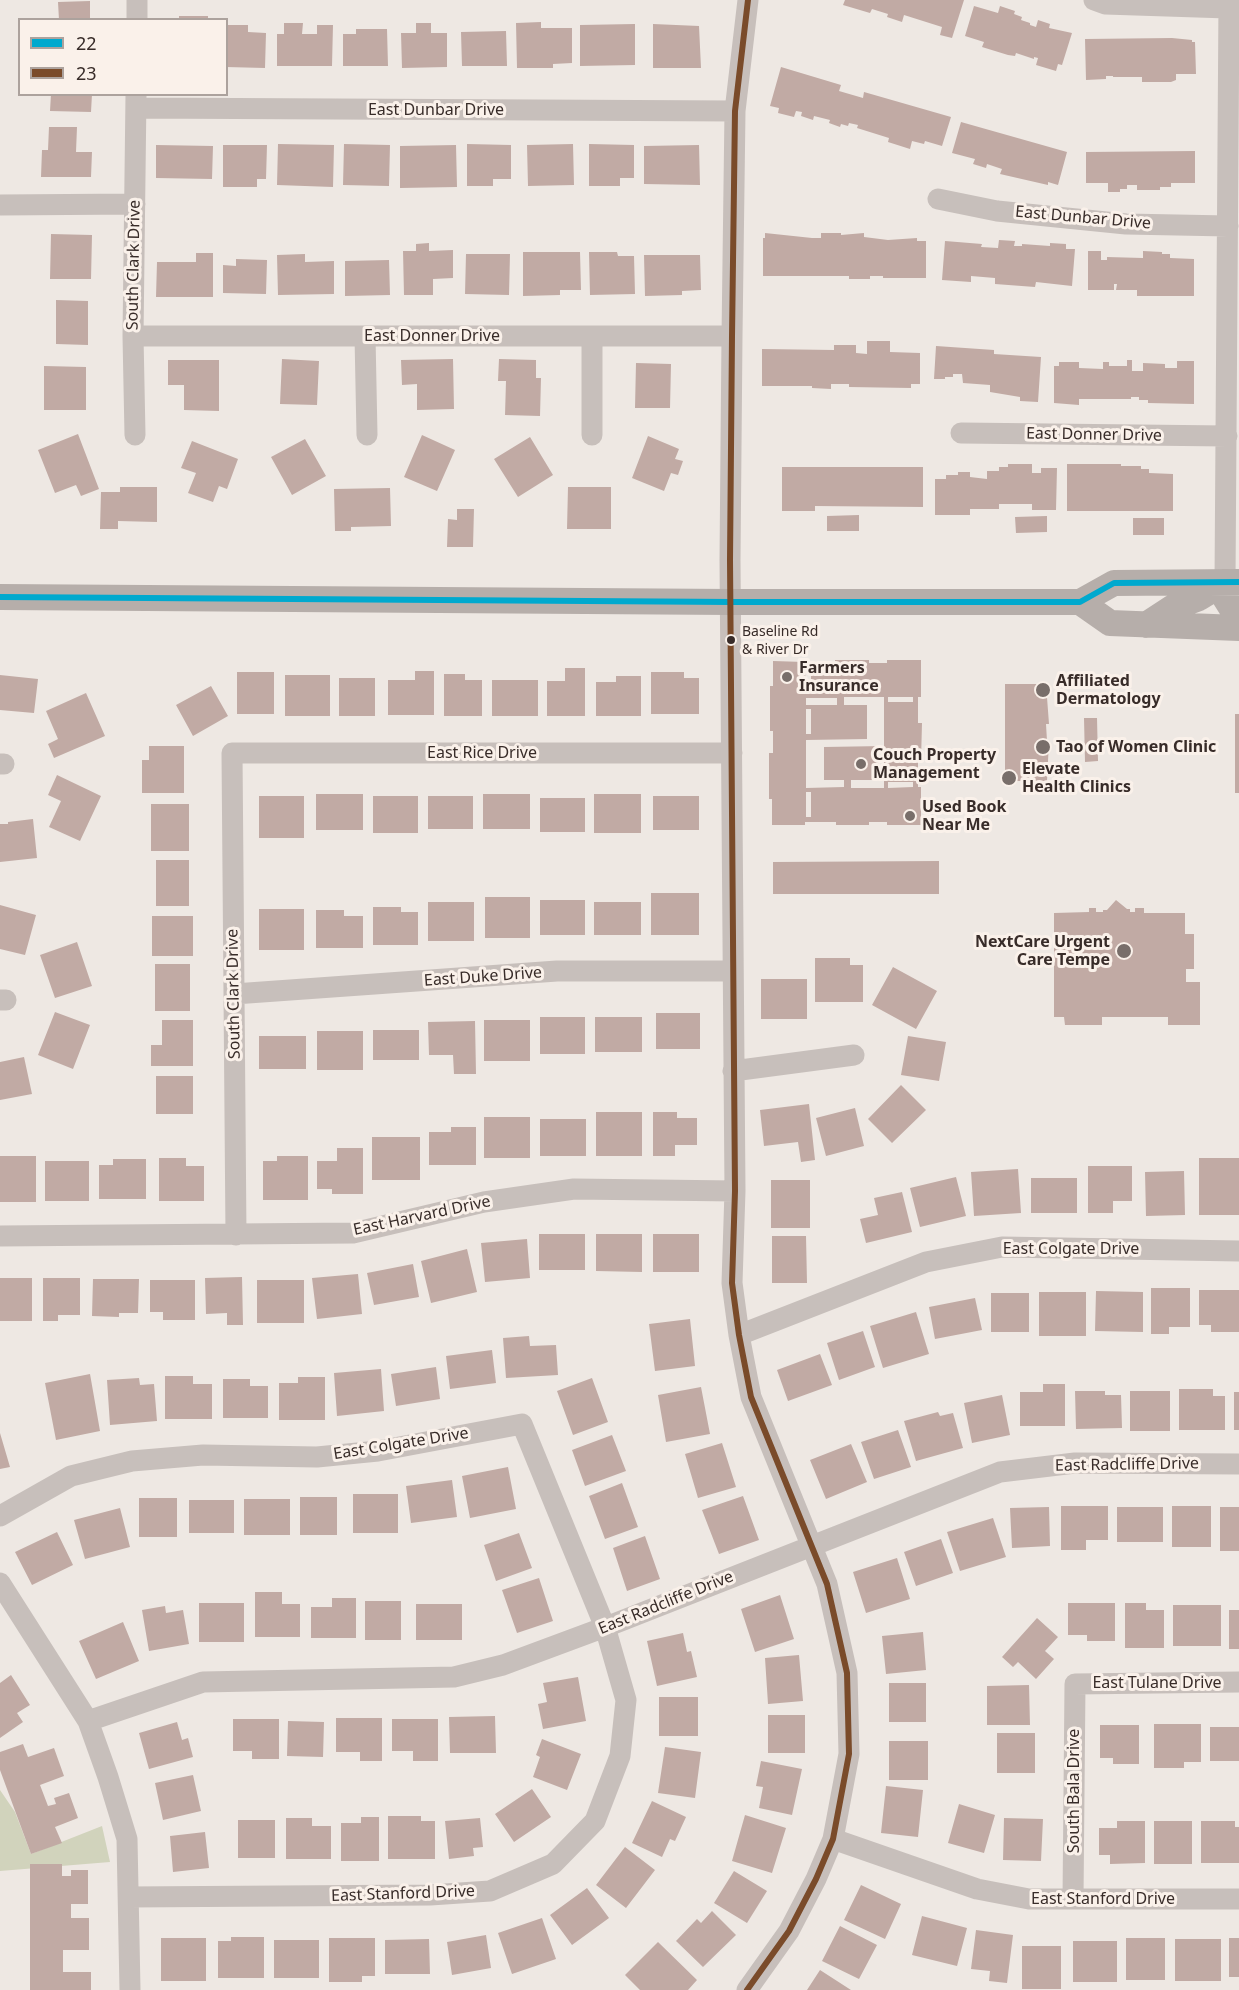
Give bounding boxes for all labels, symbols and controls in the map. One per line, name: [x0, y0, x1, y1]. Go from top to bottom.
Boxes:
legend: [18, 18, 228, 96]
text: 22: [76, 31, 97, 55]
text: 23: [76, 61, 97, 85]
street label: East Dunbar Drive: [368, 100, 504, 120]
street label: South Clark Drive: [123, 200, 145, 330]
street label: East Dunbar Drive: [1014, 203, 1152, 233]
street label: East Donner Drive: [364, 326, 500, 346]
street label: East Donner Drive: [1026, 424, 1162, 446]
place label: Baseline Rd & River Dr: [742, 624, 818, 656]
marker: Baseline Rd & River Dr: [725, 634, 737, 646]
place label: Farmers Insurance: [799, 658, 879, 696]
marker: Farmers Insurance: [780, 670, 794, 684]
place label: Affiliated Dermatology: [1056, 671, 1161, 709]
marker: Affiliated Dermatology: [1034, 681, 1052, 699]
place label: Tao of Women Clinic: [1056, 737, 1216, 757]
marker: Tao of Women Clinic: [1034, 738, 1052, 756]
street label: East Rice Drive: [427, 743, 537, 763]
place label: Couch Property Management: [873, 745, 996, 783]
marker: Couch Property Management: [854, 757, 868, 771]
place label: Elevate Health Clinics: [1022, 759, 1131, 797]
marker: Elevate Health Clinics: [1000, 769, 1018, 787]
place label: Used Book Near Me: [922, 797, 1007, 835]
marker: Used Book Near Me: [903, 809, 917, 823]
street label: South Clark Drive: [223, 929, 245, 1059]
place label: NextCare Urgent Care Tempe: [975, 932, 1110, 970]
marker: NextCare Urgent Care Tempe: [1115, 942, 1133, 960]
street label: East Duke Drive: [423, 963, 543, 991]
street label: East Harvard Drive: [352, 1192, 492, 1240]
street label: East Colgate Drive: [1003, 1239, 1139, 1259]
street label: East Colgate Drive: [332, 1424, 470, 1464]
street label: East Radcliffe Drive: [1055, 1454, 1199, 1476]
street label: East Radcliffe Drive: [596, 1567, 736, 1639]
street label: East Tulane Drive: [1092, 1673, 1222, 1693]
street label: South Bala Drive: [1064, 1729, 1084, 1853]
street label: East Stanford Drive: [331, 1882, 475, 1906]
street label: East Stanford Drive: [1031, 1889, 1175, 1909]

